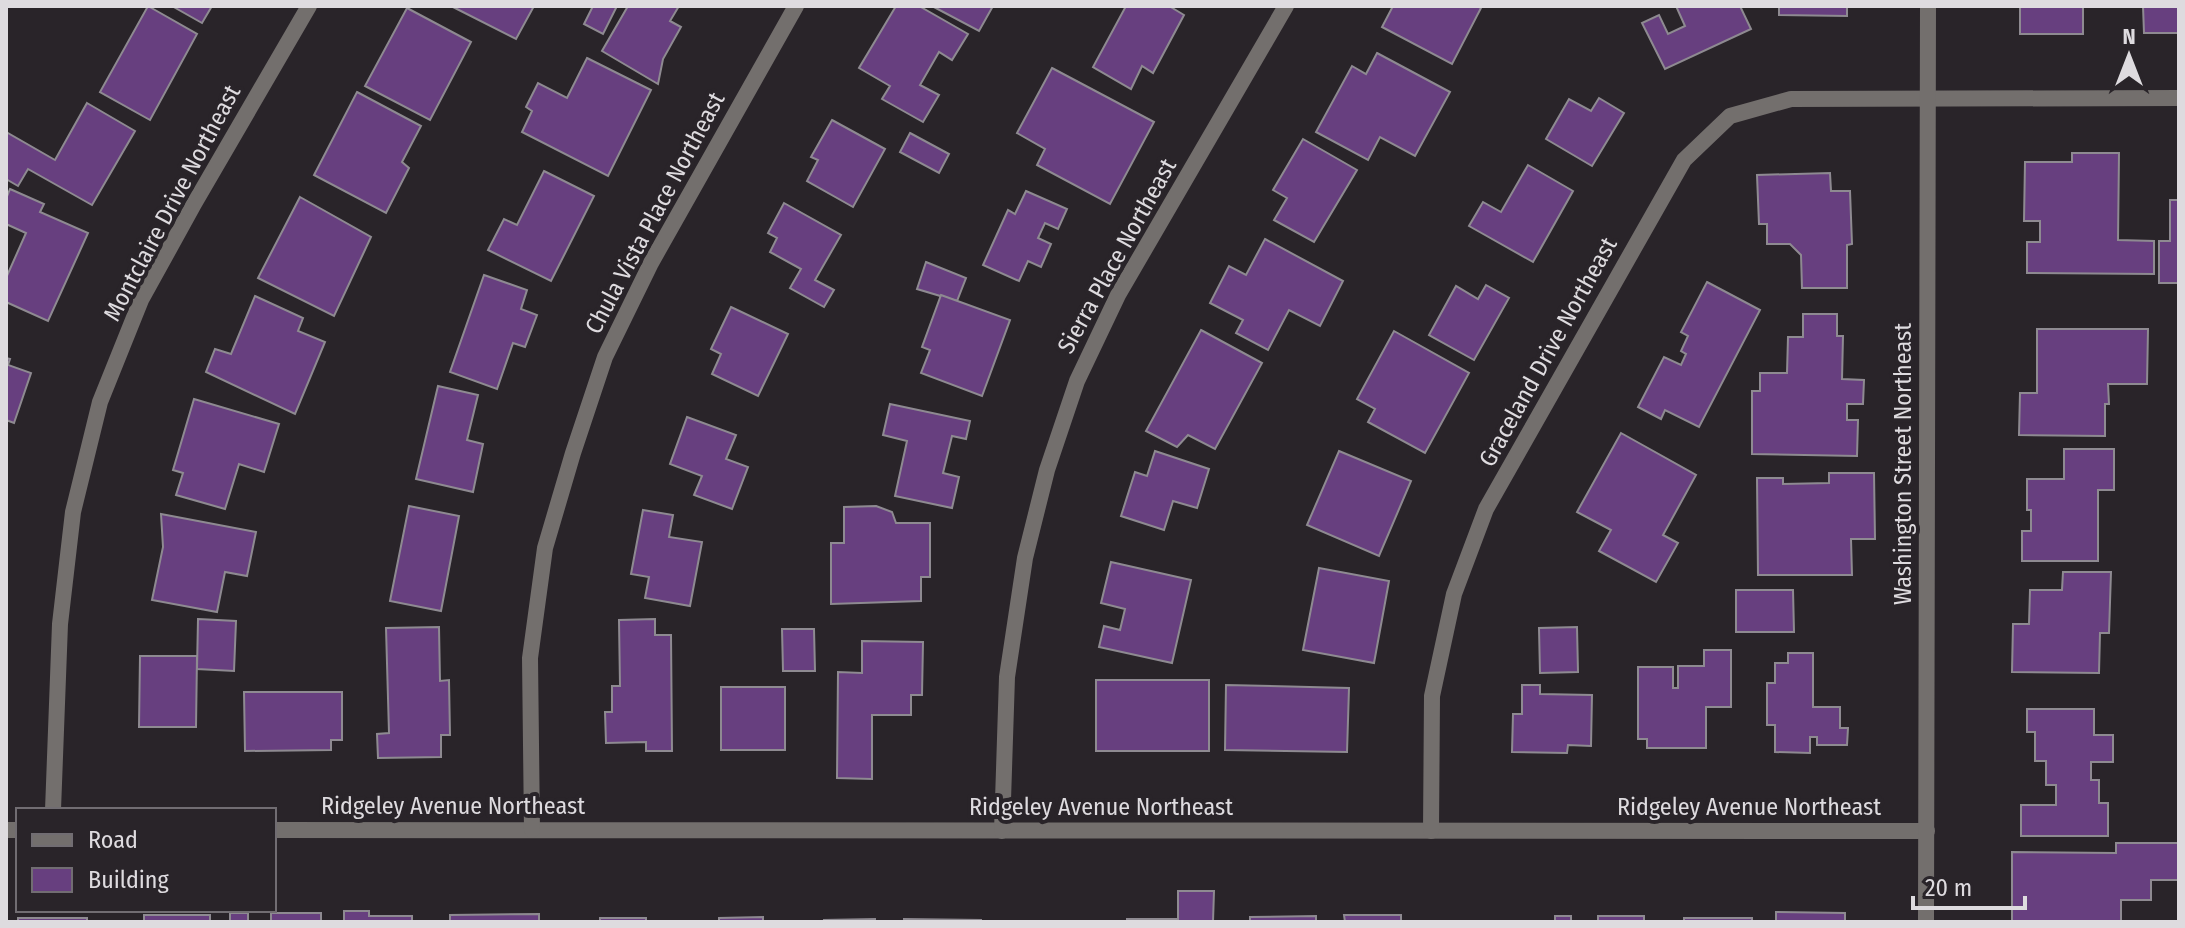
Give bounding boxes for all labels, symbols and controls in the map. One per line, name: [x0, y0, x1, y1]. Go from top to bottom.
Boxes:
north arrow: [2089, 16, 2169, 96]
text: N: [2122, 23, 2136, 50]
street label: Montclaire Drive Northeast: [98, 80, 246, 326]
street label: Chula Vista Place Northeast: [579, 87, 731, 338]
street label: Sierra Place Northeast: [1052, 154, 1182, 358]
street label: Graceland Drive Northeast: [1473, 232, 1623, 472]
street label: Washington Street Northeast: [1889, 323, 1917, 605]
street label: Ridgeley Avenue Northeast: [321, 792, 585, 820]
street label: Ridgeley Avenue Northeast: [969, 793, 1233, 821]
street label: Ridgeley Avenue Northeast: [1617, 793, 1881, 821]
legend: [16, 808, 276, 912]
text: Road: [88, 826, 138, 854]
scale bar: [1913, 860, 2025, 910]
text: Building: [88, 866, 170, 894]
text: 20 m: [1925, 874, 1972, 902]

